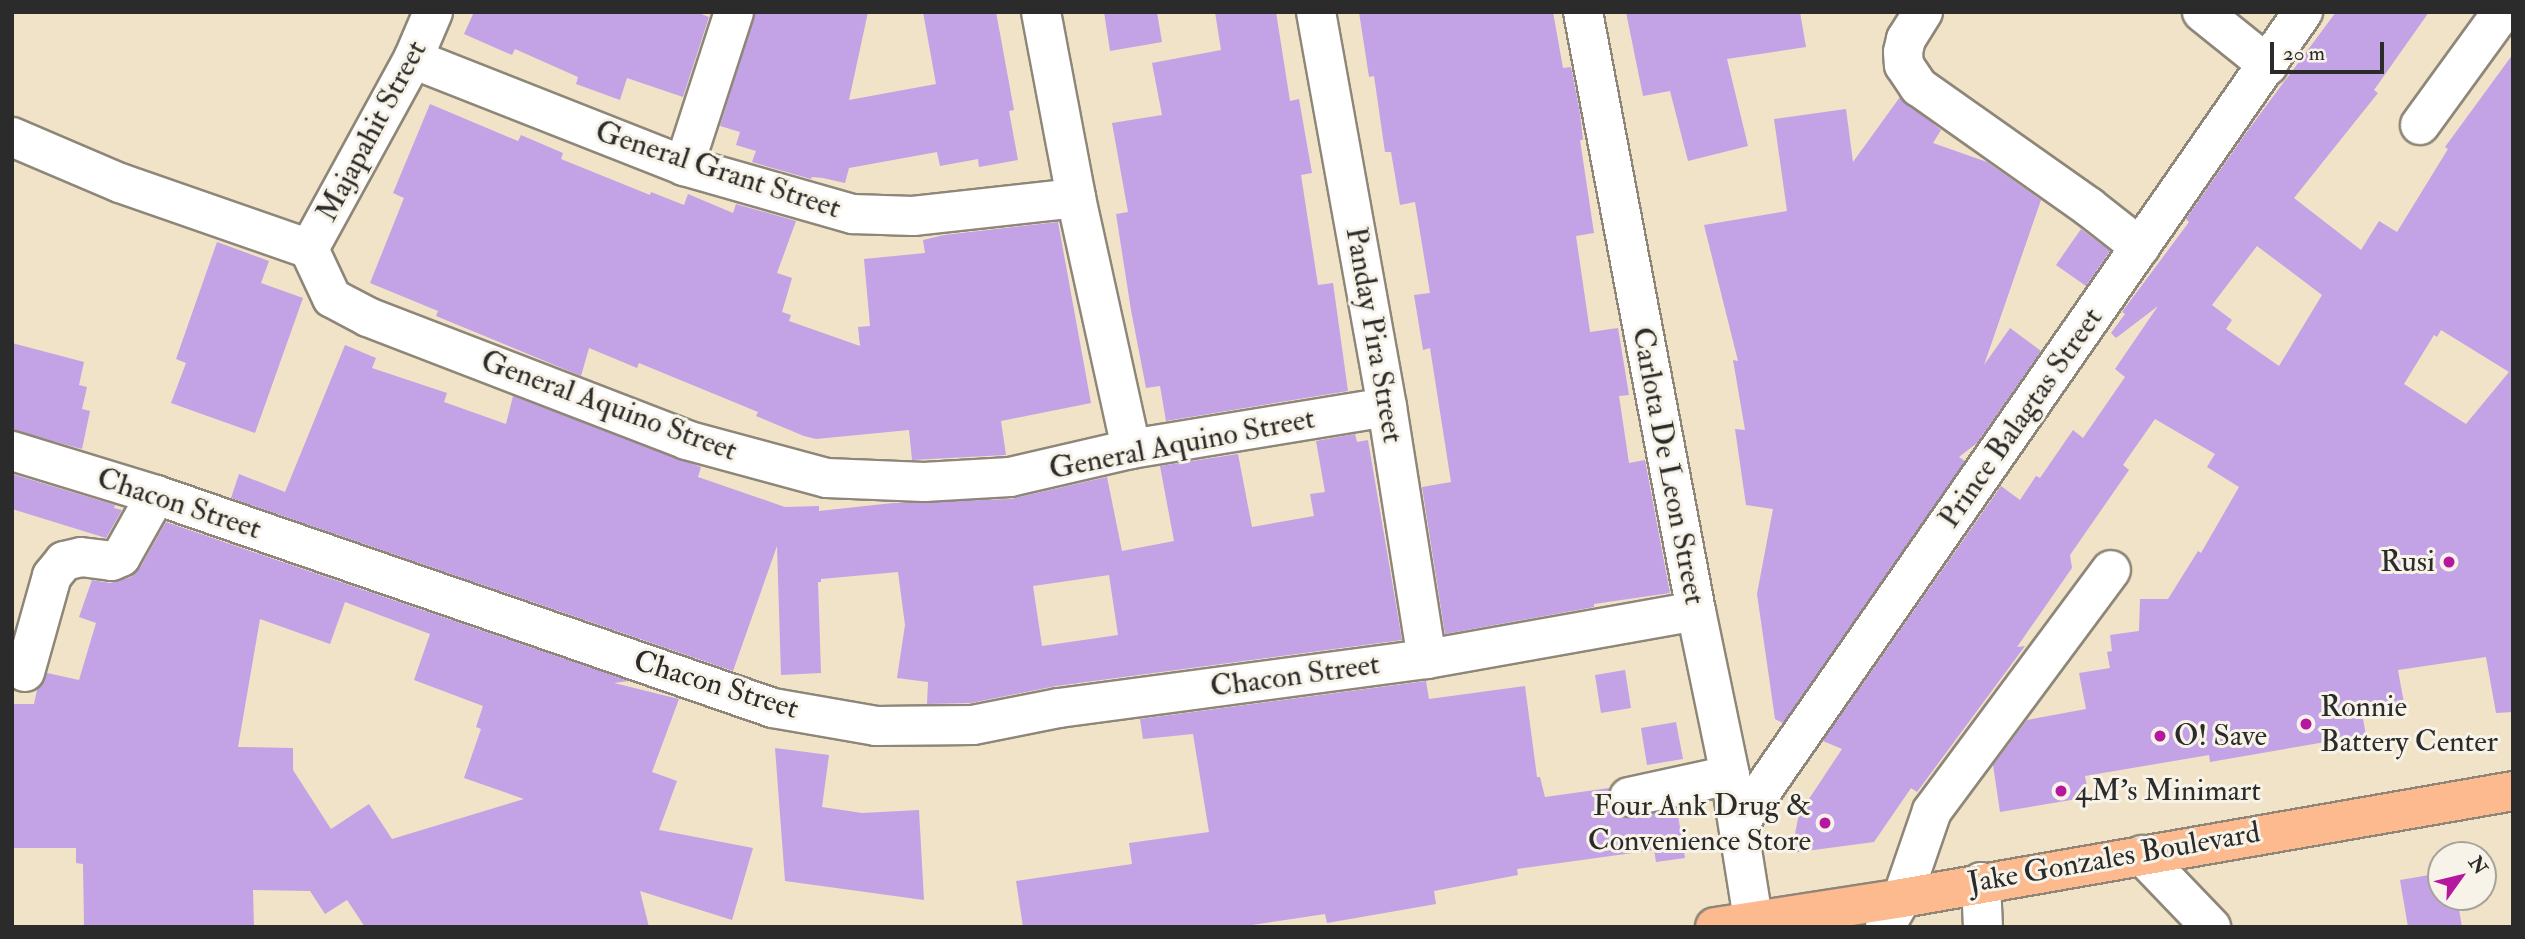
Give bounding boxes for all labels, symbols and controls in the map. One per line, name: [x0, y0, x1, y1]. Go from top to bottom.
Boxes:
scale bar: [2273, 28, 2387, 72]
street label: Majapahit Street: [309, 34, 435, 228]
text: 20 m: [2283, 40, 2325, 67]
street label: General Grant Street: [591, 113, 845, 227]
street label: Panday Pira Street: [1337, 224, 1411, 446]
street label: Prince Balagtas Street: [1932, 301, 2110, 535]
street label: Carlota De Leon Street: [1623, 324, 1713, 608]
street label: General Aquino Street: [476, 343, 742, 469]
street label: General Aquino Street: [1046, 401, 1318, 487]
street label: Chacon Street: [92, 461, 266, 547]
place label: Rusi: [2380, 544, 2435, 580]
marker: Rusi: [2441, 554, 2457, 570]
street label: Chacon Street: [629, 643, 803, 727]
street label: Chacon Street: [1208, 646, 1382, 706]
place label: Ronnie Battery Center: [2320, 689, 2498, 760]
marker: Ronnie Battery Center: [2298, 716, 2314, 732]
place label: O! Save: [2174, 718, 2267, 754]
marker: O! Save: [2152, 728, 2168, 744]
place label: 4M's Minimart: [2075, 773, 2261, 809]
marker: 4M's Minimart: [2053, 783, 2069, 799]
place label: Four Ank Drug & Convenience Store: [1588, 788, 1811, 858]
marker: Four Ank Drug & Convenience Store: [1817, 815, 1833, 831]
street label: Jake Gonzales Boulevard: [1965, 815, 2263, 901]
north arrow: [2427, 841, 2497, 911]
text: N: [2463, 852, 2492, 879]

